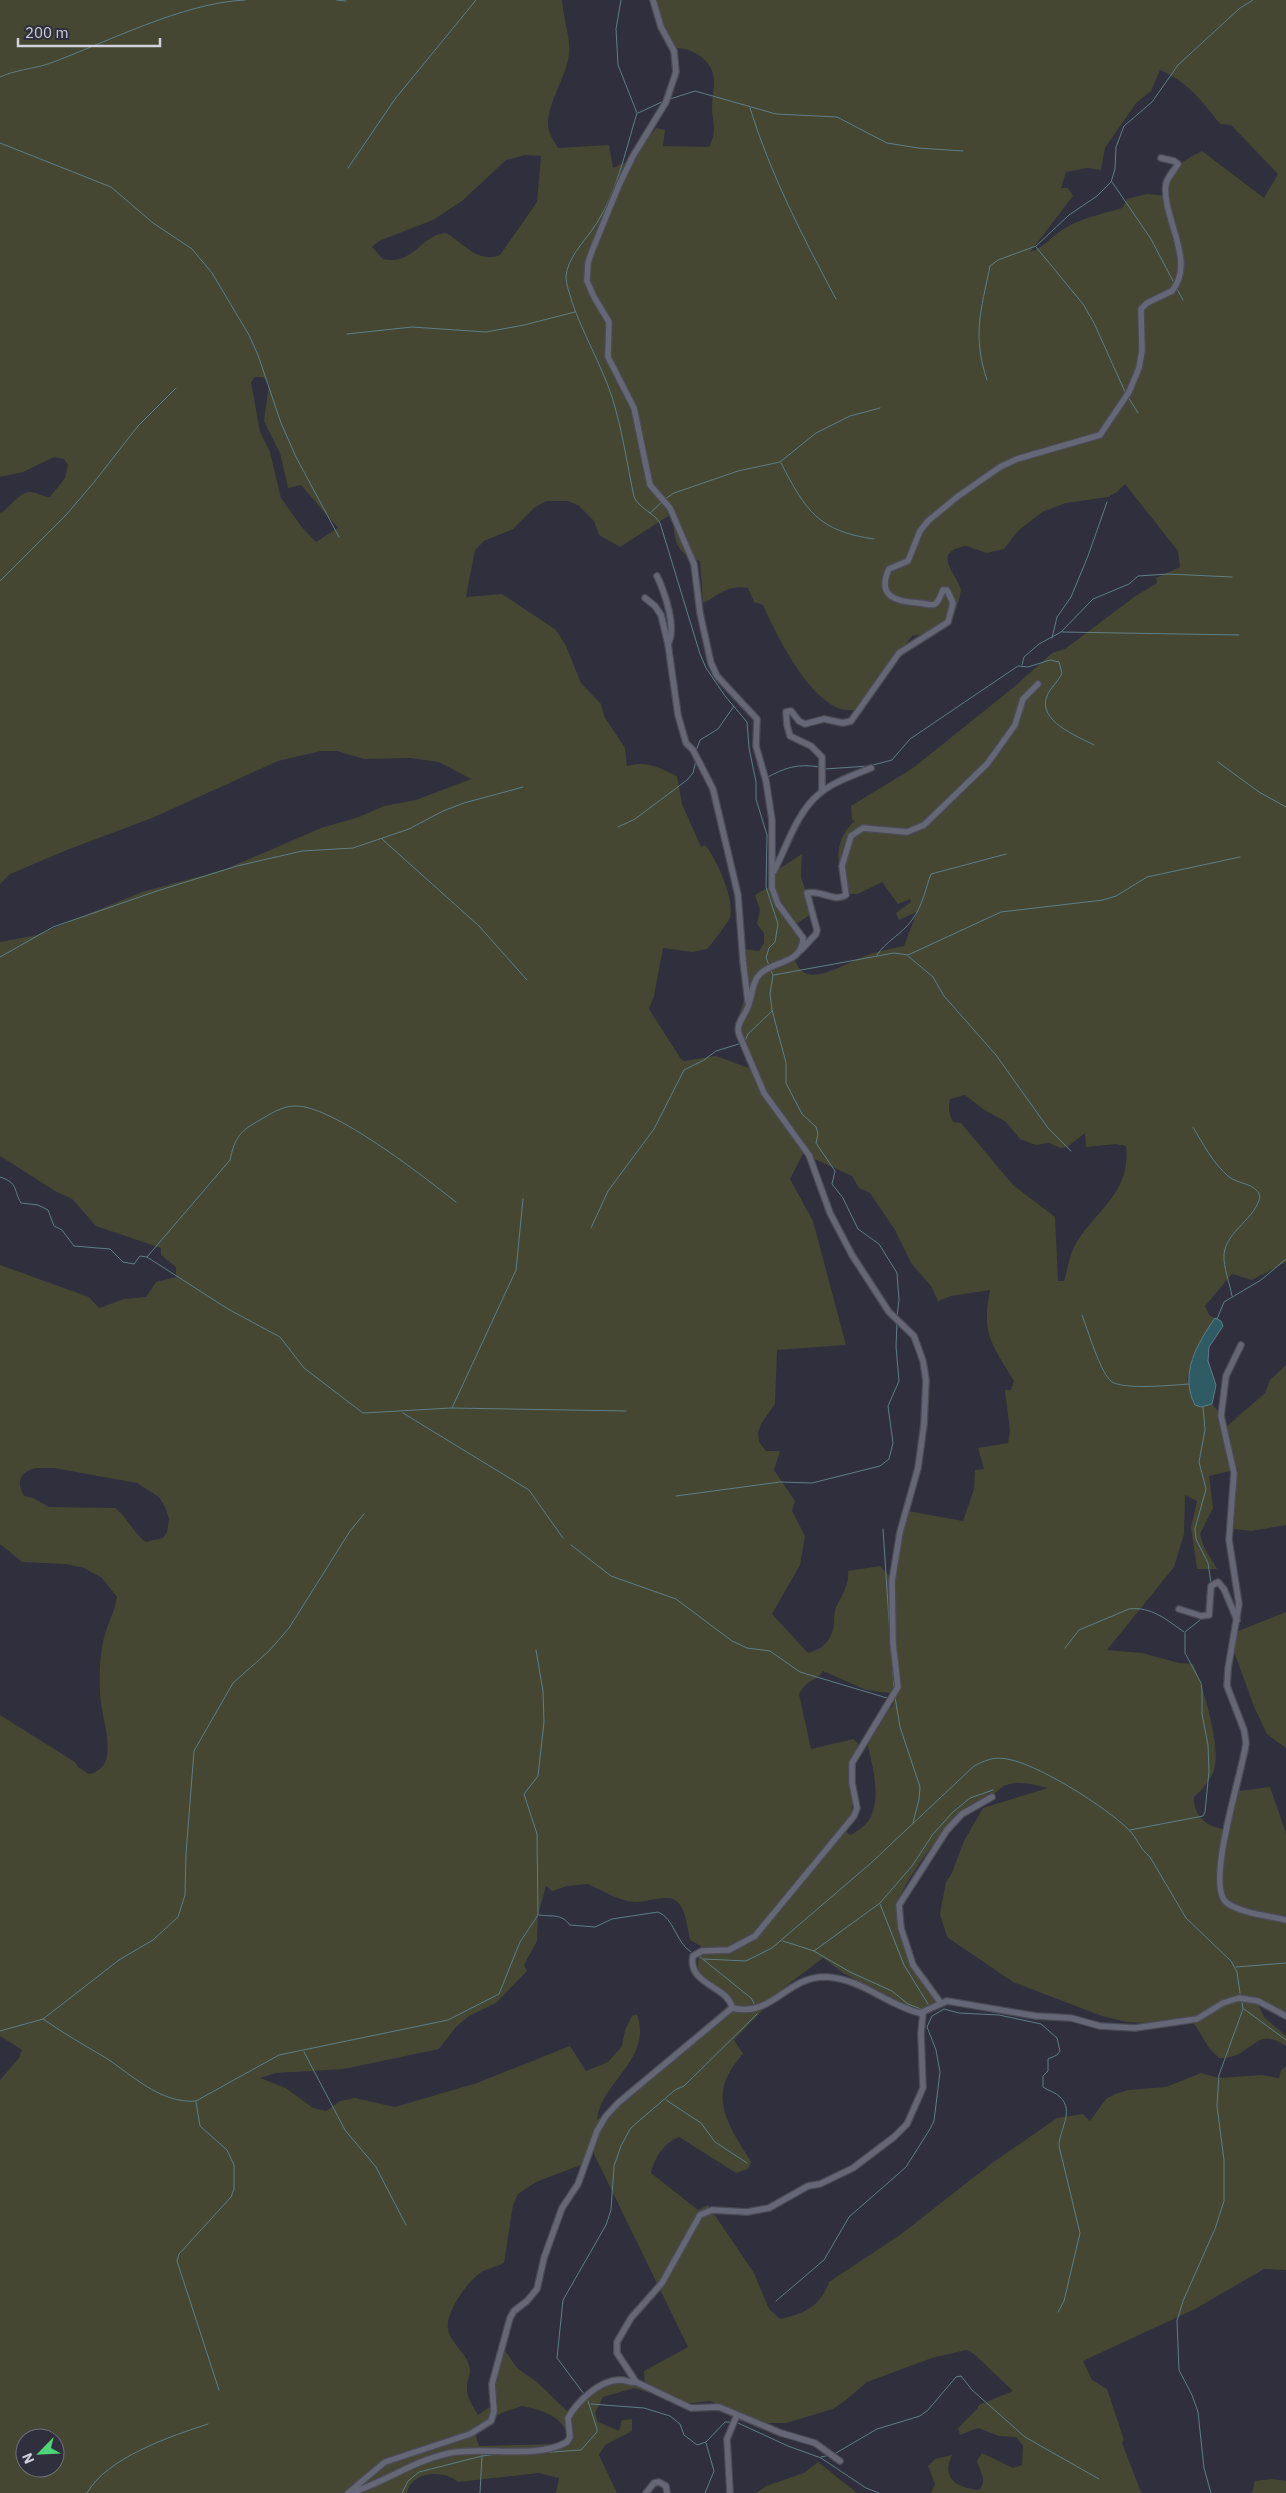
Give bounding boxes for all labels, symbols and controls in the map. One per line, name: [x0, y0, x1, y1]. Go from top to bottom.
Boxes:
scale bar: [18, 15, 160, 47]
text: 200 m: [25, 23, 69, 42]
north arrow: [15, 2428, 65, 2478]
text: N: [18, 2450, 38, 2467]

